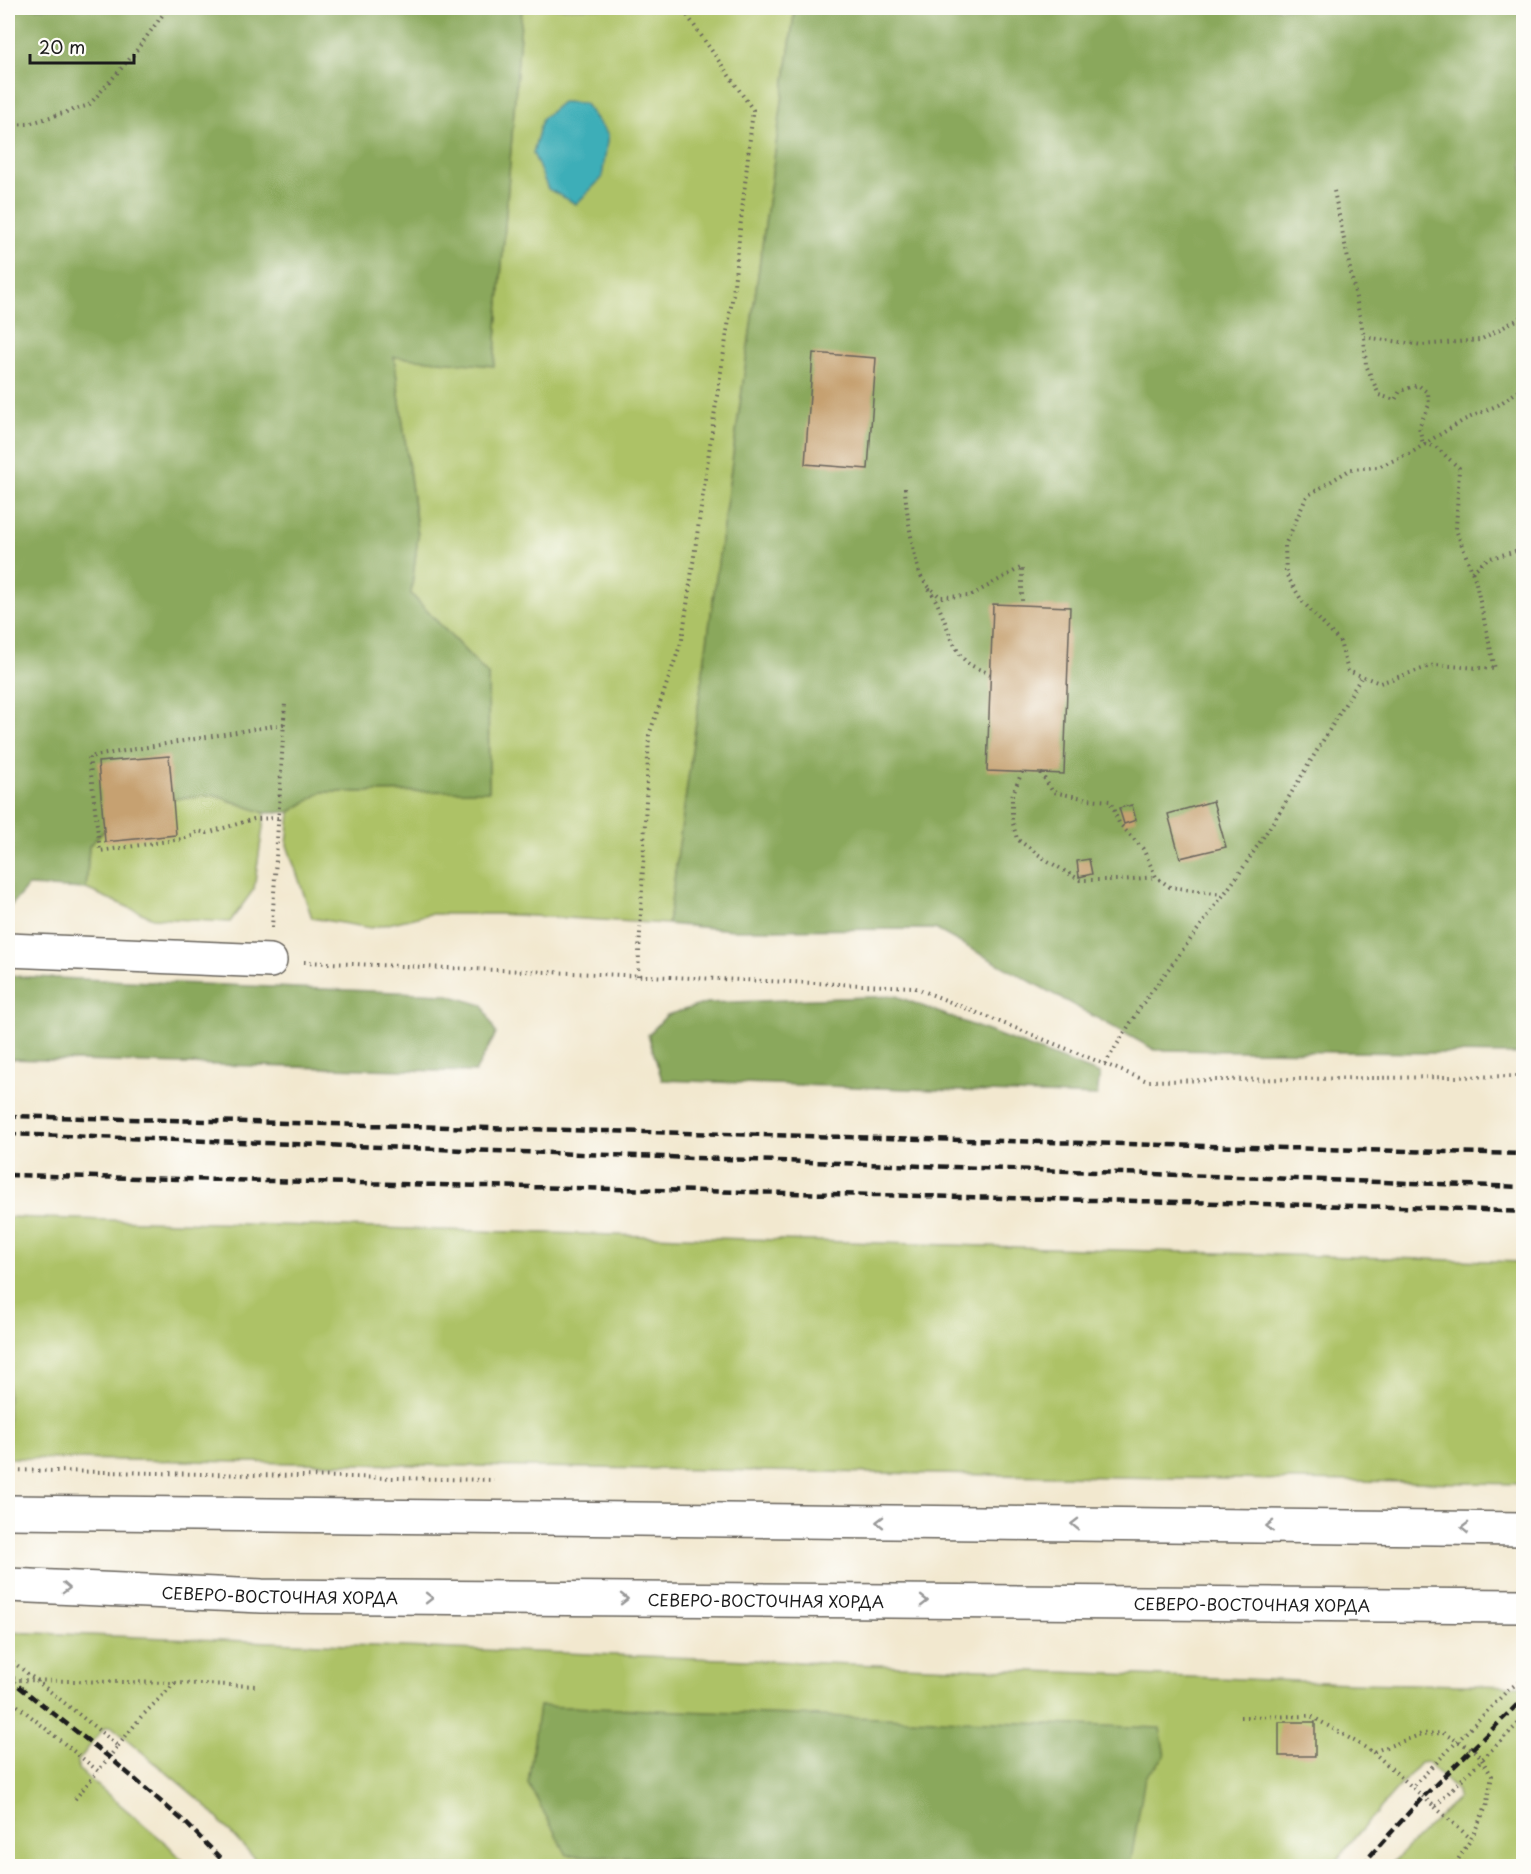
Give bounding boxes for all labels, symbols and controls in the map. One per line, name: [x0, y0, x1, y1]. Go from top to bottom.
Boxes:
scale bar: [30, 27, 134, 65]
text: 20 m: [39, 33, 85, 60]
one-way arrow: [876, 1516, 885, 1528]
one-way arrow: [1071, 1518, 1080, 1530]
one-way arrow: [1266, 1520, 1275, 1532]
one-way arrow: [1461, 1522, 1470, 1534]
street label: СЕВЕРО-ВОСТОЧНАЯ ХОРДА: [161, 1580, 398, 1609]
one-way arrow: [61, 1581, 70, 1594]
street label: СЕВЕРО-ВОСТОЧНАЯ ХОРДА: [647, 1587, 884, 1613]
street label: СЕВЕРО-ВОСТОЧНАЯ ХОРДА: [1133, 1591, 1370, 1617]
one-way arrow: [424, 1592, 433, 1604]
one-way arrow: [619, 1593, 628, 1605]
one-way arrow: [919, 1595, 928, 1607]

